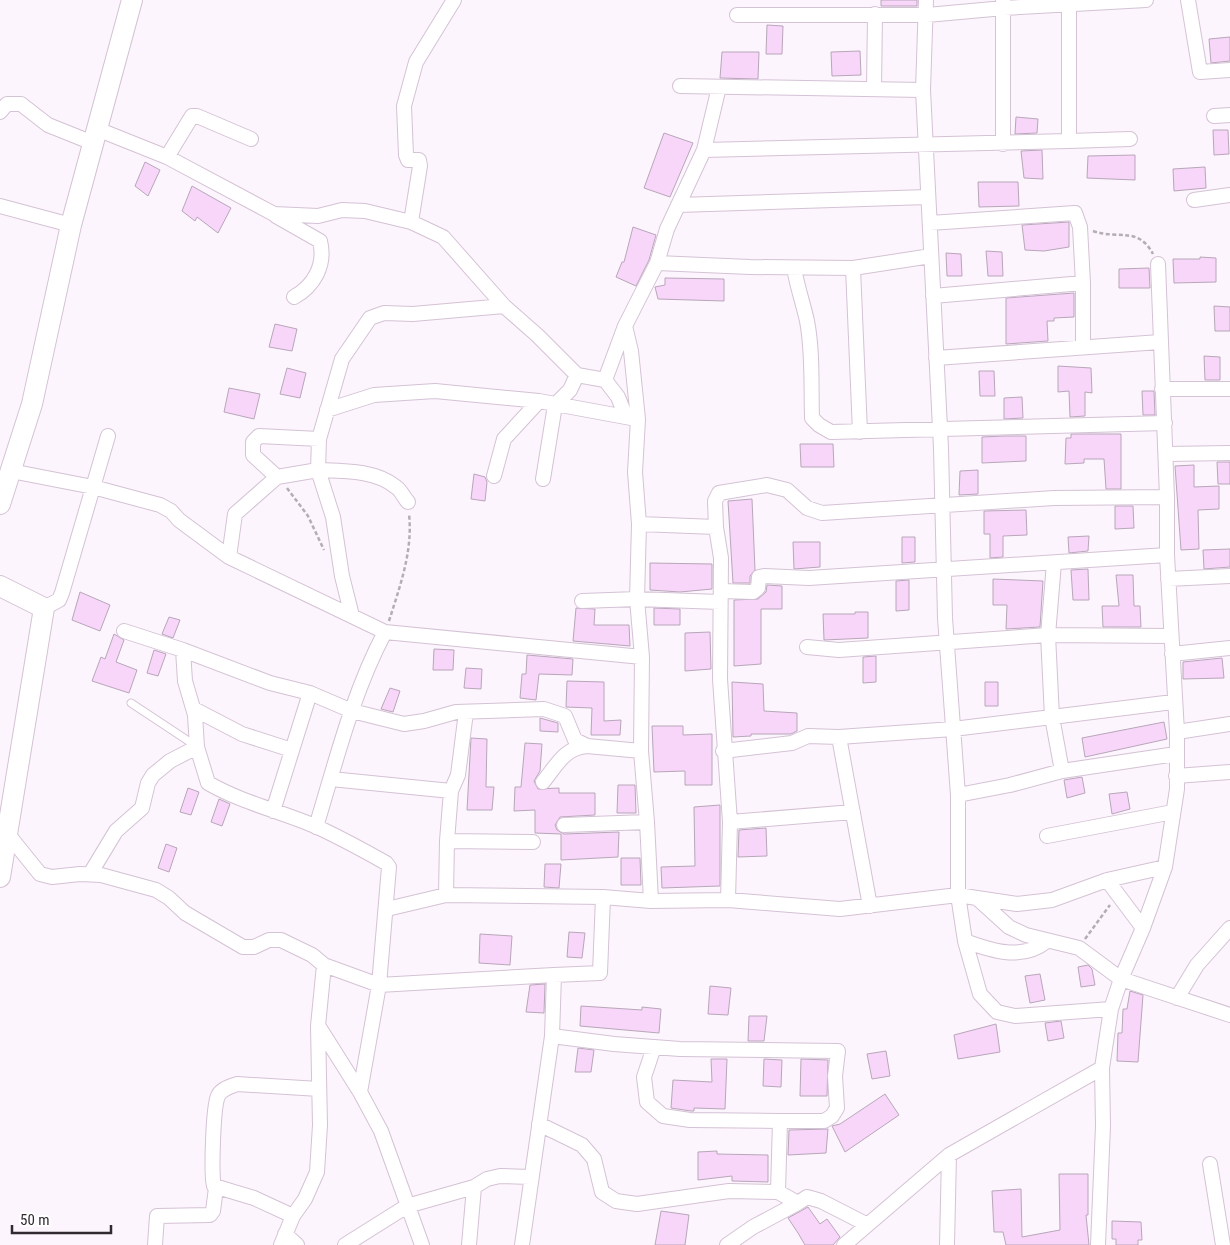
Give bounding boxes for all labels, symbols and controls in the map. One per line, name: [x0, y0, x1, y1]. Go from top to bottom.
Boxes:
scale bar: [12, 1202, 111, 1234]
text: 50 m: [20, 1211, 50, 1229]

